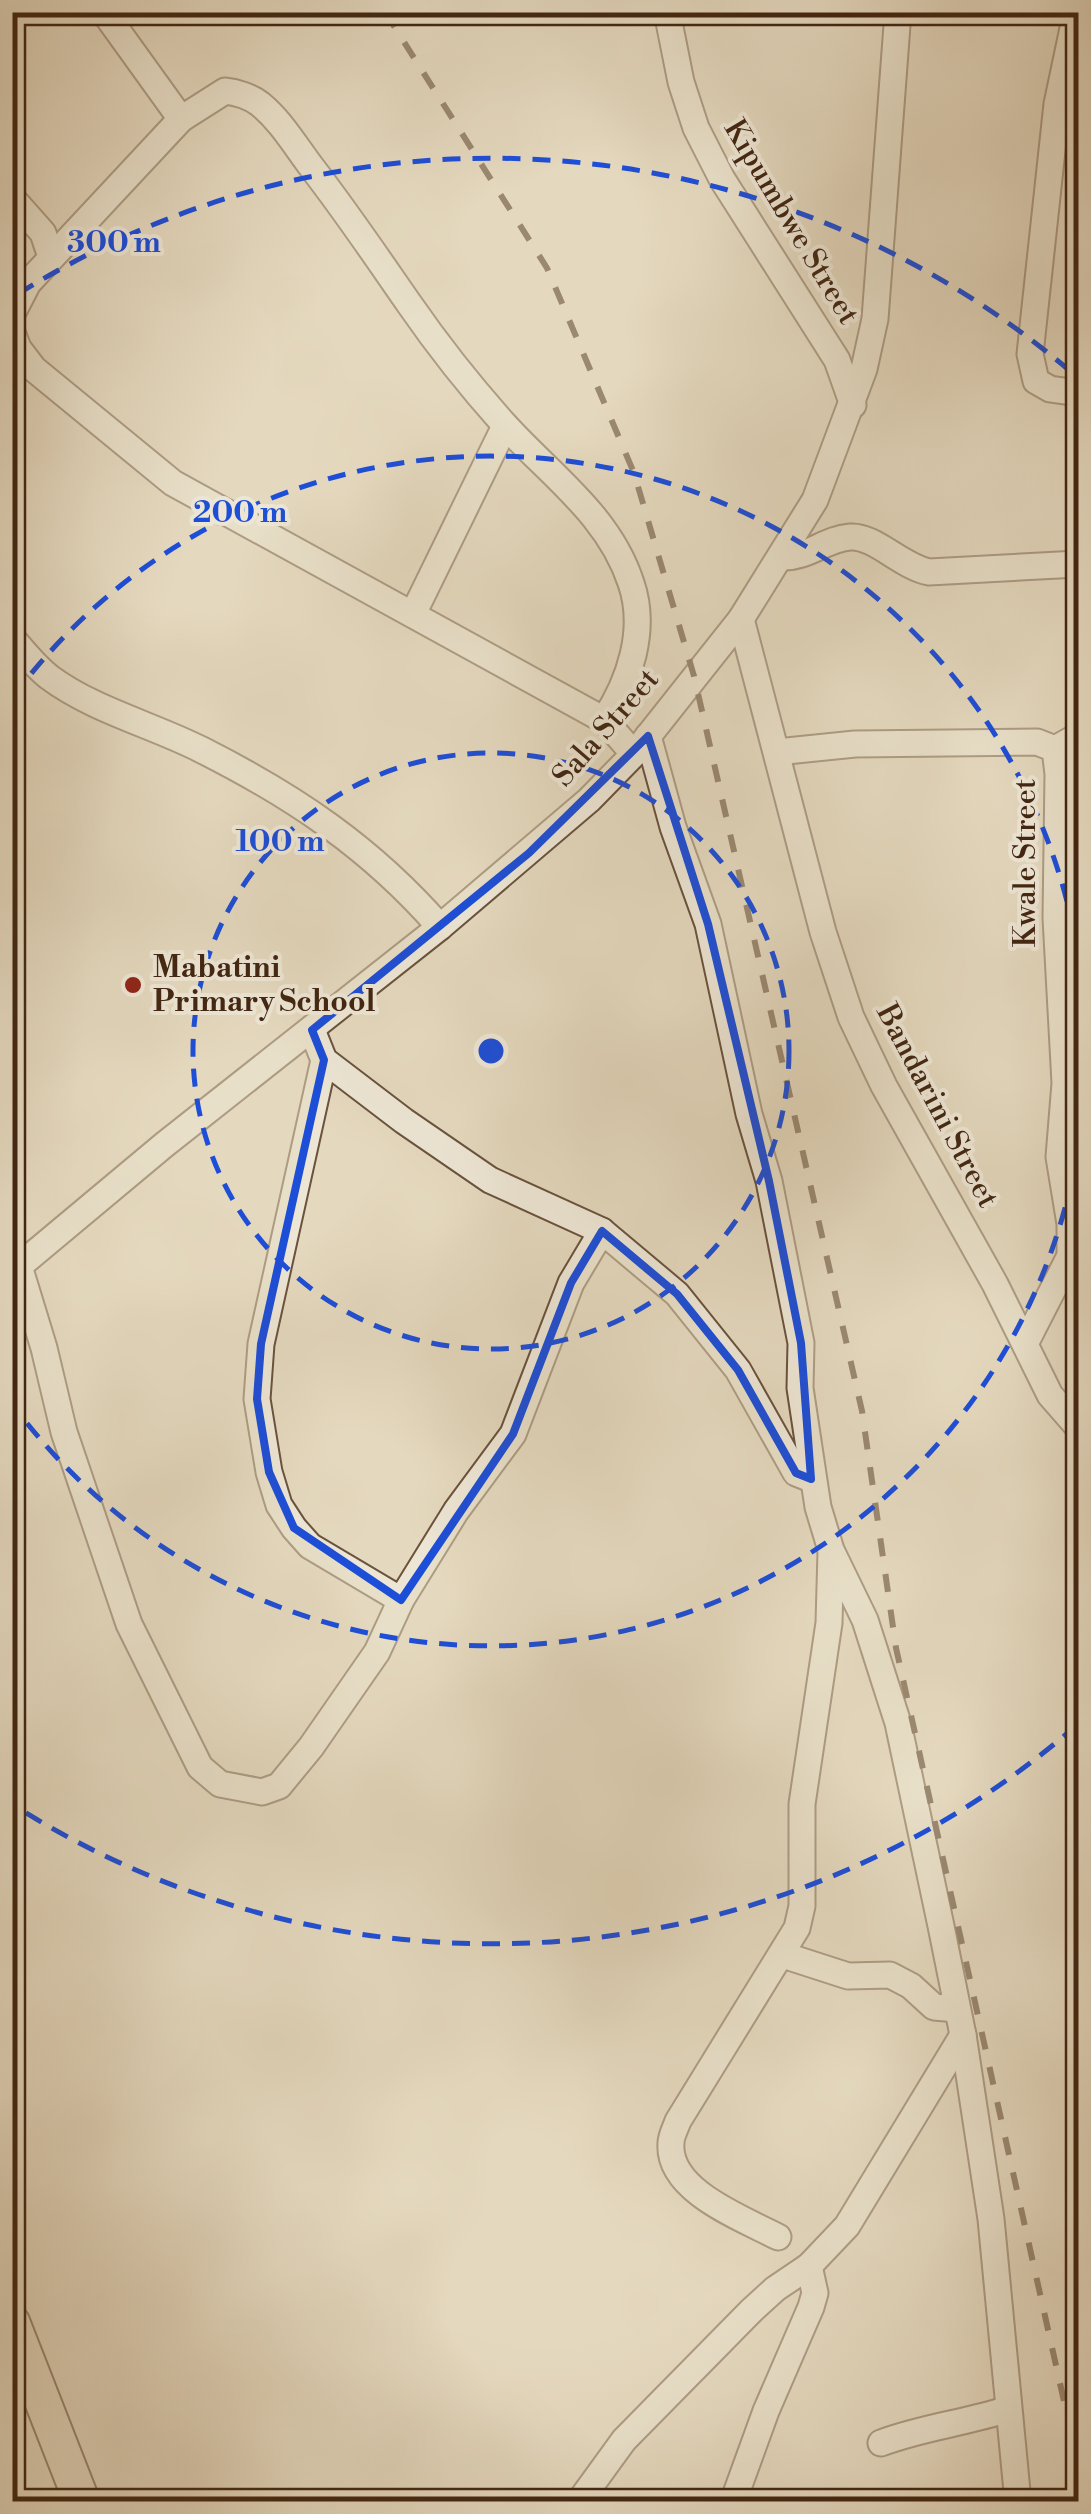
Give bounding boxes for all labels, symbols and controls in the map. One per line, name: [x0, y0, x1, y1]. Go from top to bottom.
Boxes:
street label: Kipumbwe Street: [715, 113, 867, 332]
text: 300 m: [67, 224, 161, 262]
text: 200 m: [193, 494, 287, 532]
street label: Sala Street: [544, 661, 668, 795]
street label: Kwale Street: [1007, 778, 1045, 947]
text: 100 m: [235, 823, 325, 861]
place label: Mabatini Primary School: [153, 949, 376, 1021]
marker: Mabatini Primary School: [122, 974, 144, 996]
street label: Bandarini Street: [867, 997, 1007, 1215]
centre of rings: [473, 1033, 509, 1069]

